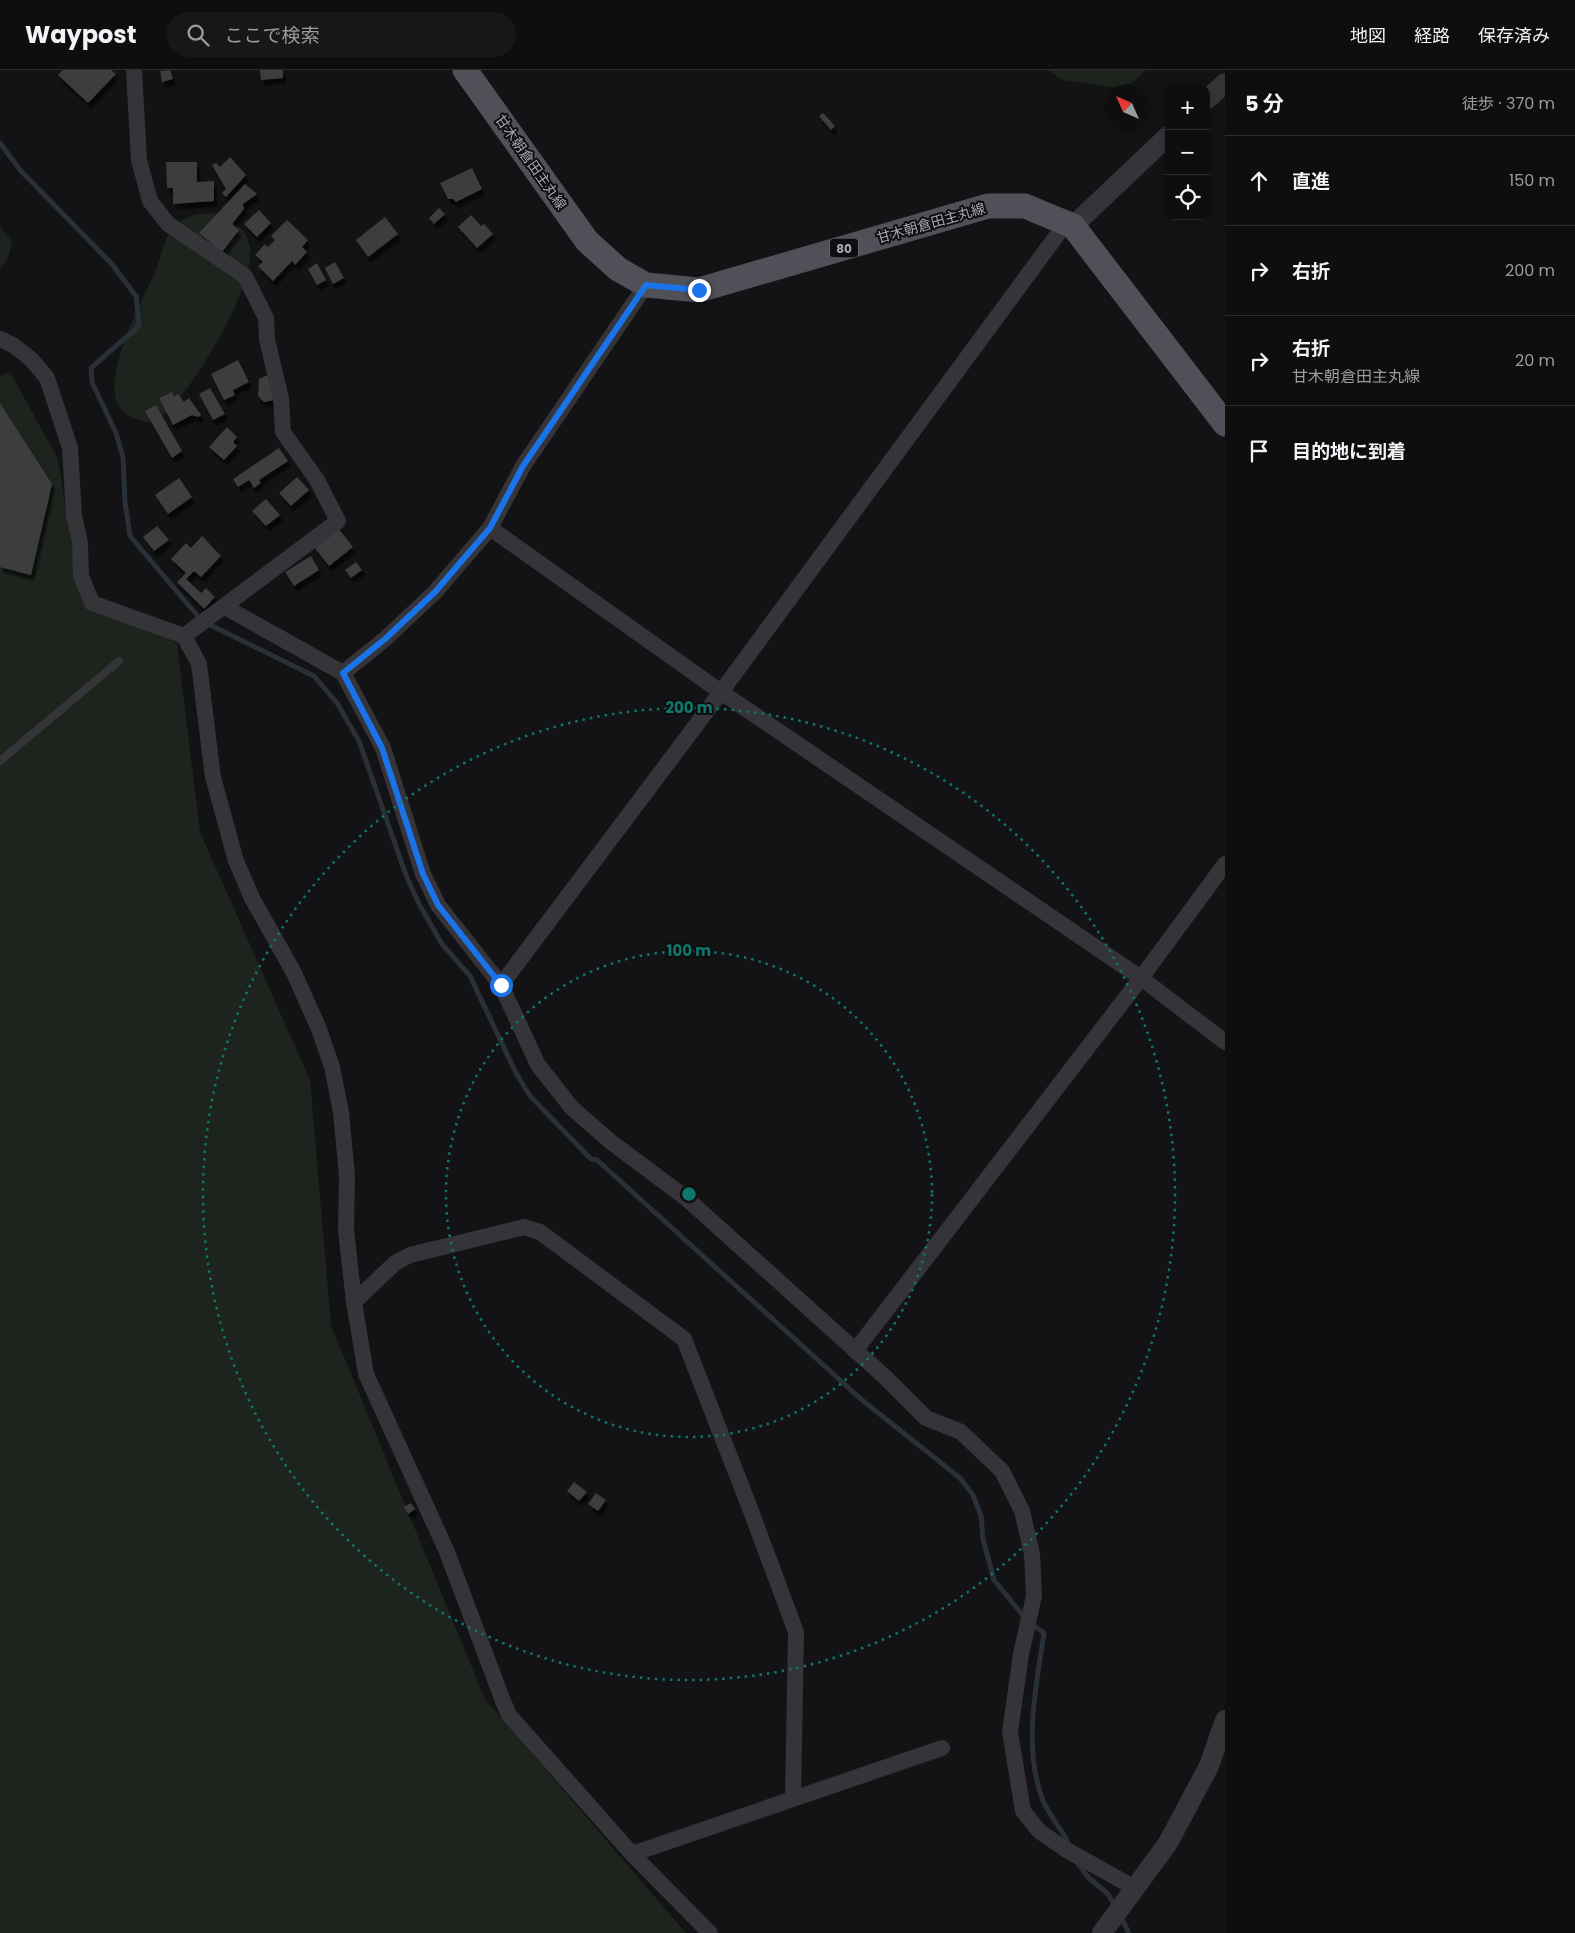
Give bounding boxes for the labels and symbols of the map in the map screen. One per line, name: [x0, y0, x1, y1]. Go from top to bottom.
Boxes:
north arrow: [1105, 85, 1150, 130]
street label: 甘木朝倉田主丸線: [491, 110, 571, 214]
street label: 甘木朝倉田主丸線: [874, 198, 988, 248]
road number: 80: [830, 238, 858, 258]
route end: [688, 279, 711, 302]
text: 200 m: [665, 697, 713, 718]
text: 100 m: [667, 940, 711, 961]
route start: [490, 974, 513, 997]
centre of rings: [680, 1185, 698, 1203]

